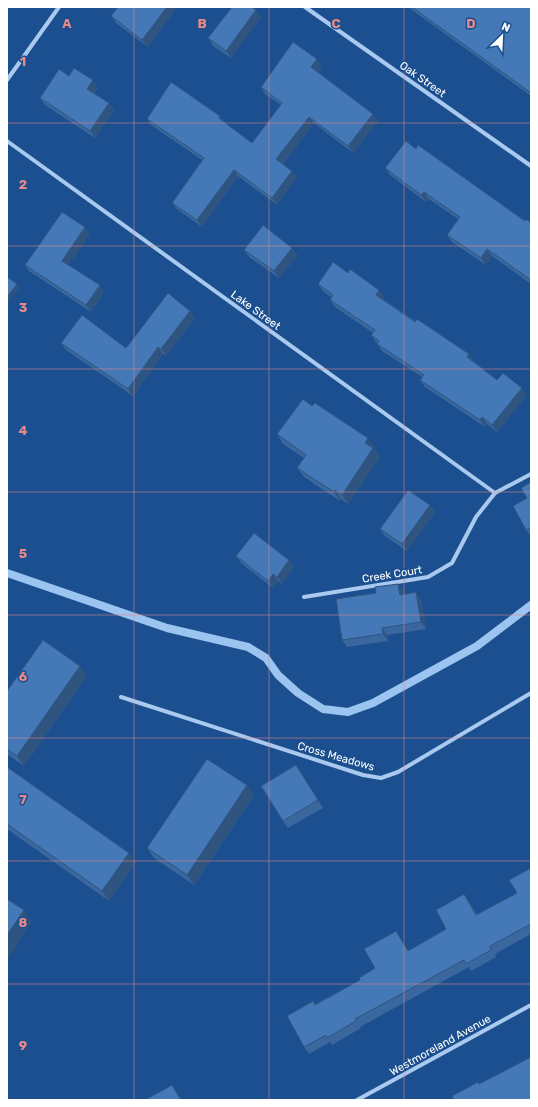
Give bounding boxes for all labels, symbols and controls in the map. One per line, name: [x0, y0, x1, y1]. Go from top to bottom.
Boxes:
text: A: [62, 16, 72, 31]
text: B: [197, 16, 207, 31]
text: C: [331, 16, 341, 31]
text: D: [466, 16, 476, 31]
north arrow: [482, 16, 522, 56]
text: N: [500, 20, 512, 35]
text: 1: [20, 54, 26, 69]
street label: Oak Street: [397, 59, 449, 100]
text: 2: [19, 177, 27, 192]
street label: Lake Street: [228, 288, 284, 333]
text: 3: [19, 300, 28, 315]
text: 4: [19, 423, 28, 438]
text: 5: [19, 546, 27, 561]
street label: Creek Court: [361, 563, 424, 586]
text: 6: [19, 669, 28, 684]
street label: Cross Meadows: [296, 739, 376, 774]
text: 7: [19, 792, 27, 807]
text: 8: [19, 915, 28, 930]
street label: Westmoreland Avenue: [387, 1012, 493, 1079]
text: 9: [19, 1038, 27, 1053]

